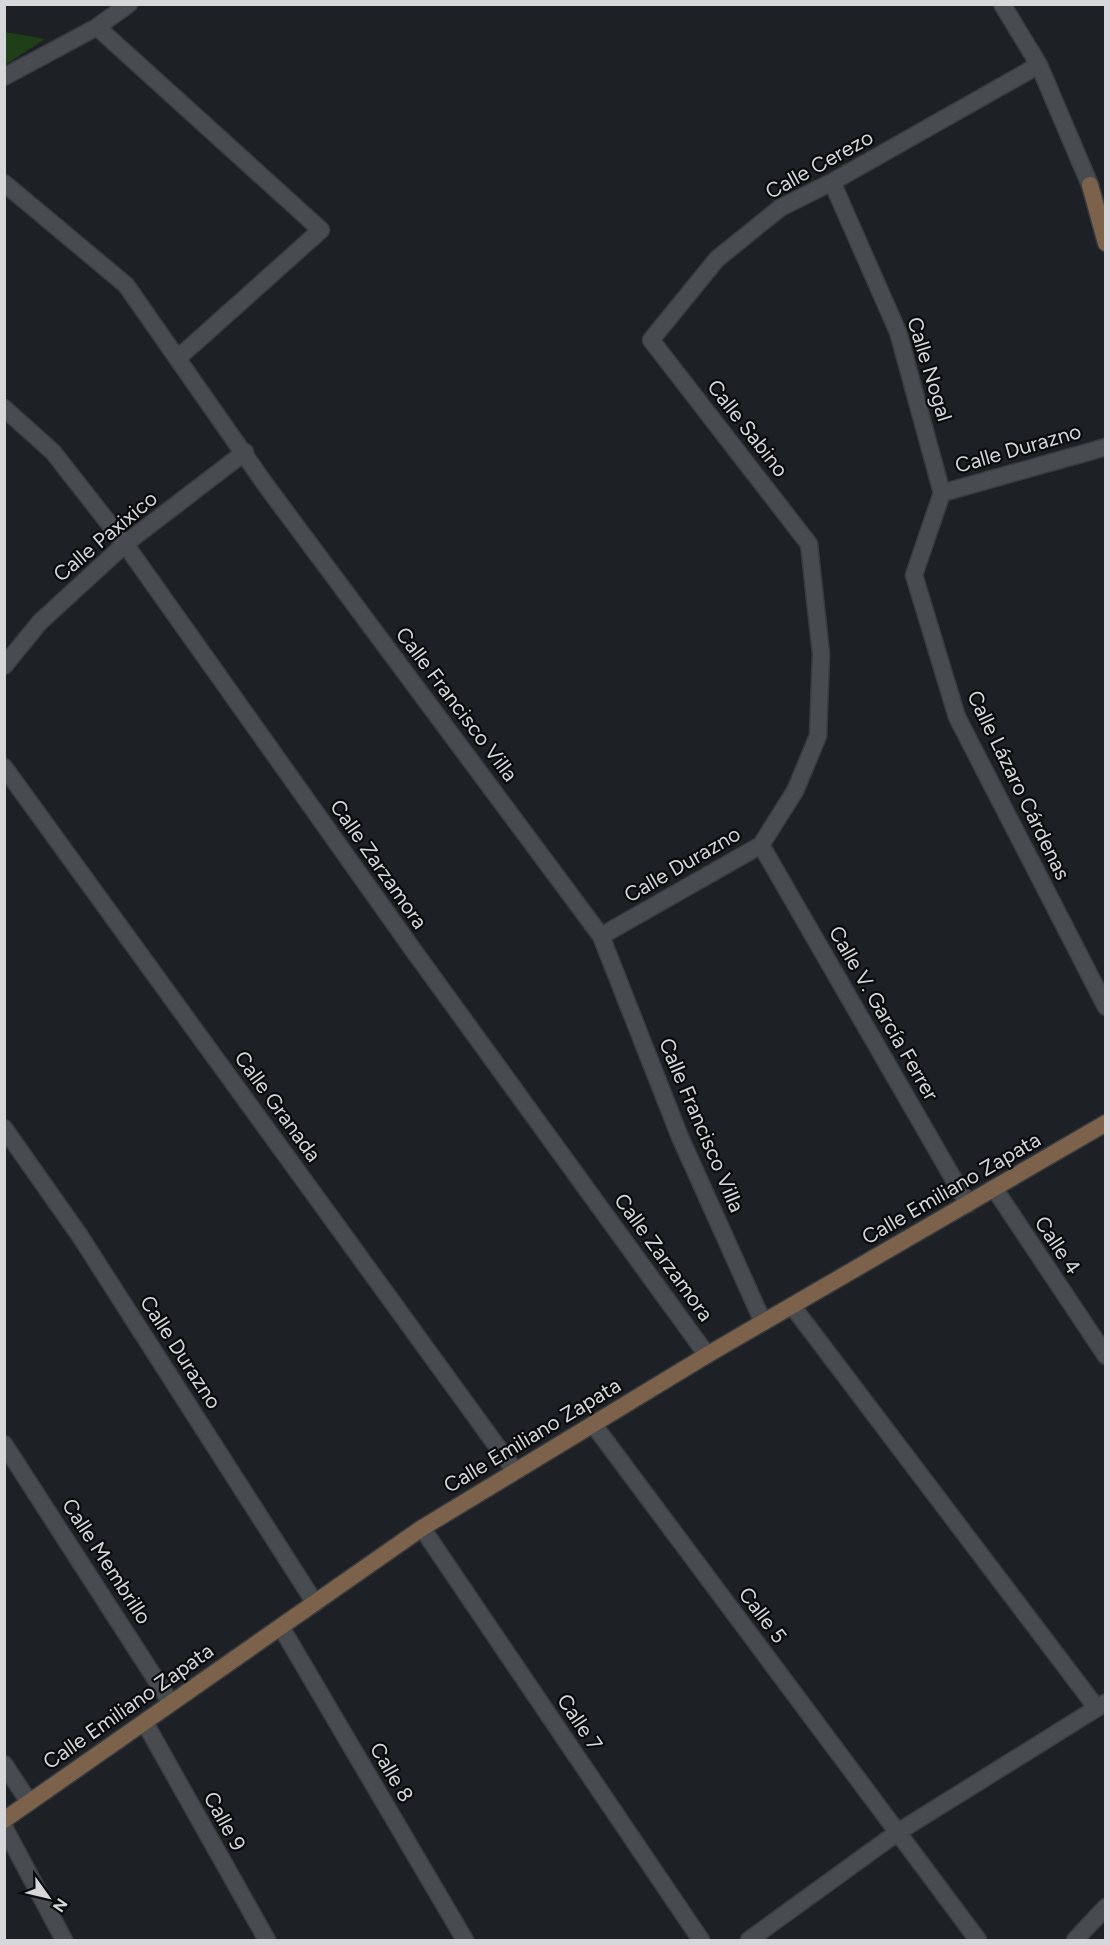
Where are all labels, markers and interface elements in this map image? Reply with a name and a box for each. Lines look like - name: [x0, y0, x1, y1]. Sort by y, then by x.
- street label: Calle Cerezo: [761, 124, 877, 204]
- street label: Calle Nogal: [902, 314, 958, 424]
- street label: Calle Sabino: [702, 374, 794, 482]
- street label: Calle Durazno: [952, 418, 1084, 478]
- street label: Calle Paxixico: [48, 485, 162, 587]
- street label: Calle Francisco Villa: [391, 622, 523, 786]
- street label: Calle Lázaro Cárdenas: [962, 686, 1076, 884]
- street label: Calle Zarzamora: [325, 795, 433, 933]
- street label: Calle Durazno: [619, 821, 745, 907]
- street label: Calle V. García Ferrer: [824, 921, 944, 1105]
- street label: Calle Francisco Villa: [654, 1034, 750, 1216]
- street label: Calle Granada: [229, 1046, 327, 1166]
- street label: Calle Emiliano Zapata: [857, 1127, 1045, 1249]
- street label: Calle Zarzamora: [609, 1188, 719, 1326]
- street label: Calle 4: [1030, 1211, 1086, 1279]
- street label: Calle Durazno: [135, 1291, 227, 1413]
- street label: Calle Emiliano Zapata: [439, 1372, 625, 1498]
- street label: Calle Membrillo: [57, 1494, 157, 1628]
- street label: Calle 5: [734, 1582, 792, 1648]
- street label: Calle Emiliano Zapata: [38, 1638, 218, 1774]
- street label: Calle 7: [552, 1689, 608, 1755]
- street label: Calle 8: [365, 1738, 419, 1806]
- street label: Calle 9: [199, 1787, 251, 1855]
- north arrow: [18, 1867, 78, 1927]
- text: N: [49, 1895, 71, 1916]

